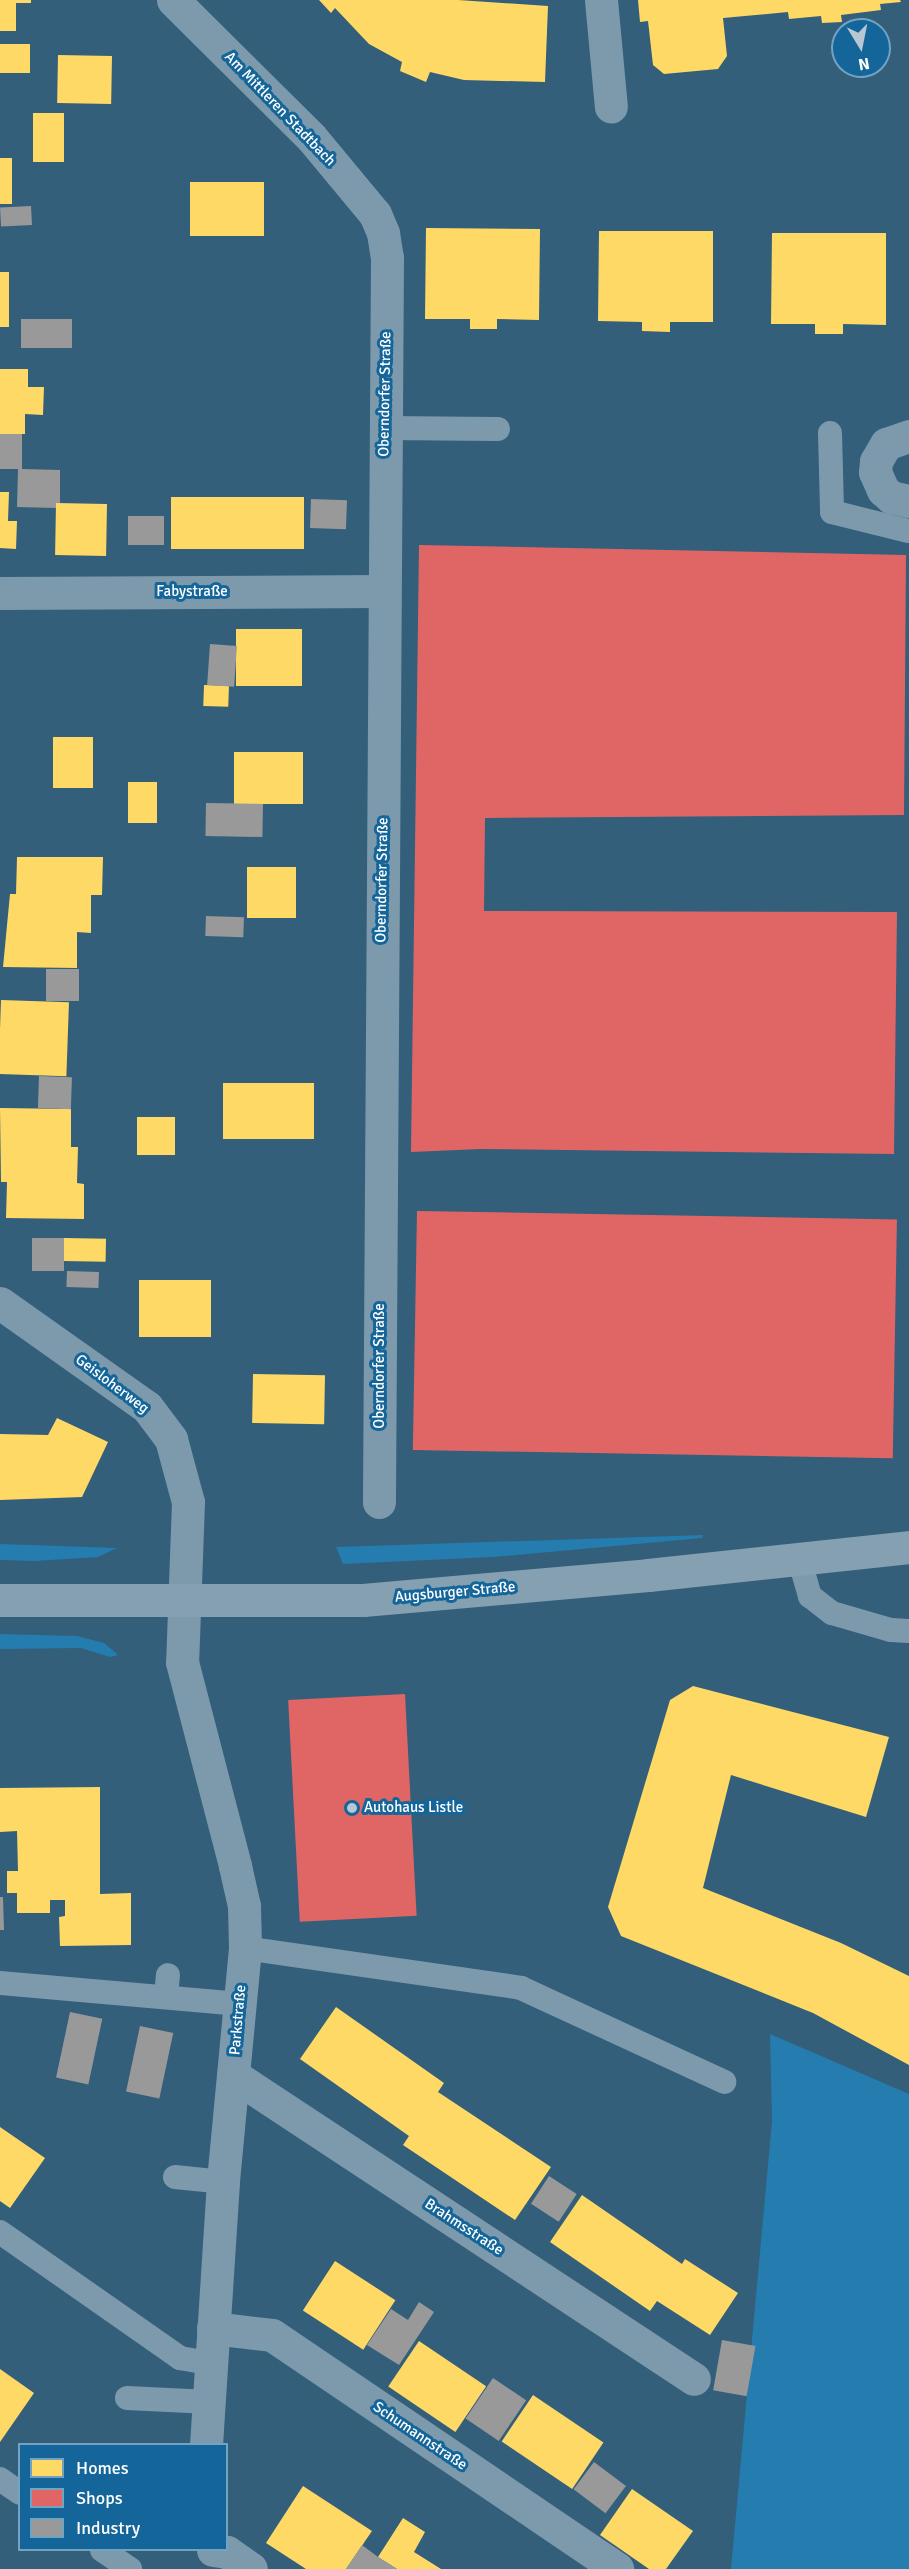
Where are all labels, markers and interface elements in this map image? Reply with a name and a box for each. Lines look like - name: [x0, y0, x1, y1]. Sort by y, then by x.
- north arrow: [831, 18, 891, 78]
- street label: Am Mittleren Stadtbach: [221, 48, 339, 170]
- text: N: [857, 53, 871, 75]
- street label: Oberndorfer Straße: [375, 331, 395, 457]
- street label: Fabystraße: [156, 583, 228, 601]
- street label: Oberndorfer Straße: [372, 817, 392, 943]
- street label: Oberndorfer Straße: [371, 1303, 389, 1429]
- street label: Geisloherweg: [72, 1351, 152, 1417]
- street label: Augsburger Straße: [394, 1578, 516, 1606]
- place label: Autohaus Listle: [364, 1799, 463, 1817]
- marker: Autohaus Listle: [345, 1801, 359, 1815]
- street label: Parkstraße: [226, 1984, 250, 2056]
- street label: Brahmsstraße: [421, 2195, 507, 2259]
- street label: Schumannstraße: [370, 2398, 470, 2474]
- legend: [18, 2443, 228, 2551]
- text: Homes: [76, 2457, 129, 2479]
- text: Shops: [76, 2487, 123, 2509]
- text: Industry: [76, 2517, 140, 2539]

